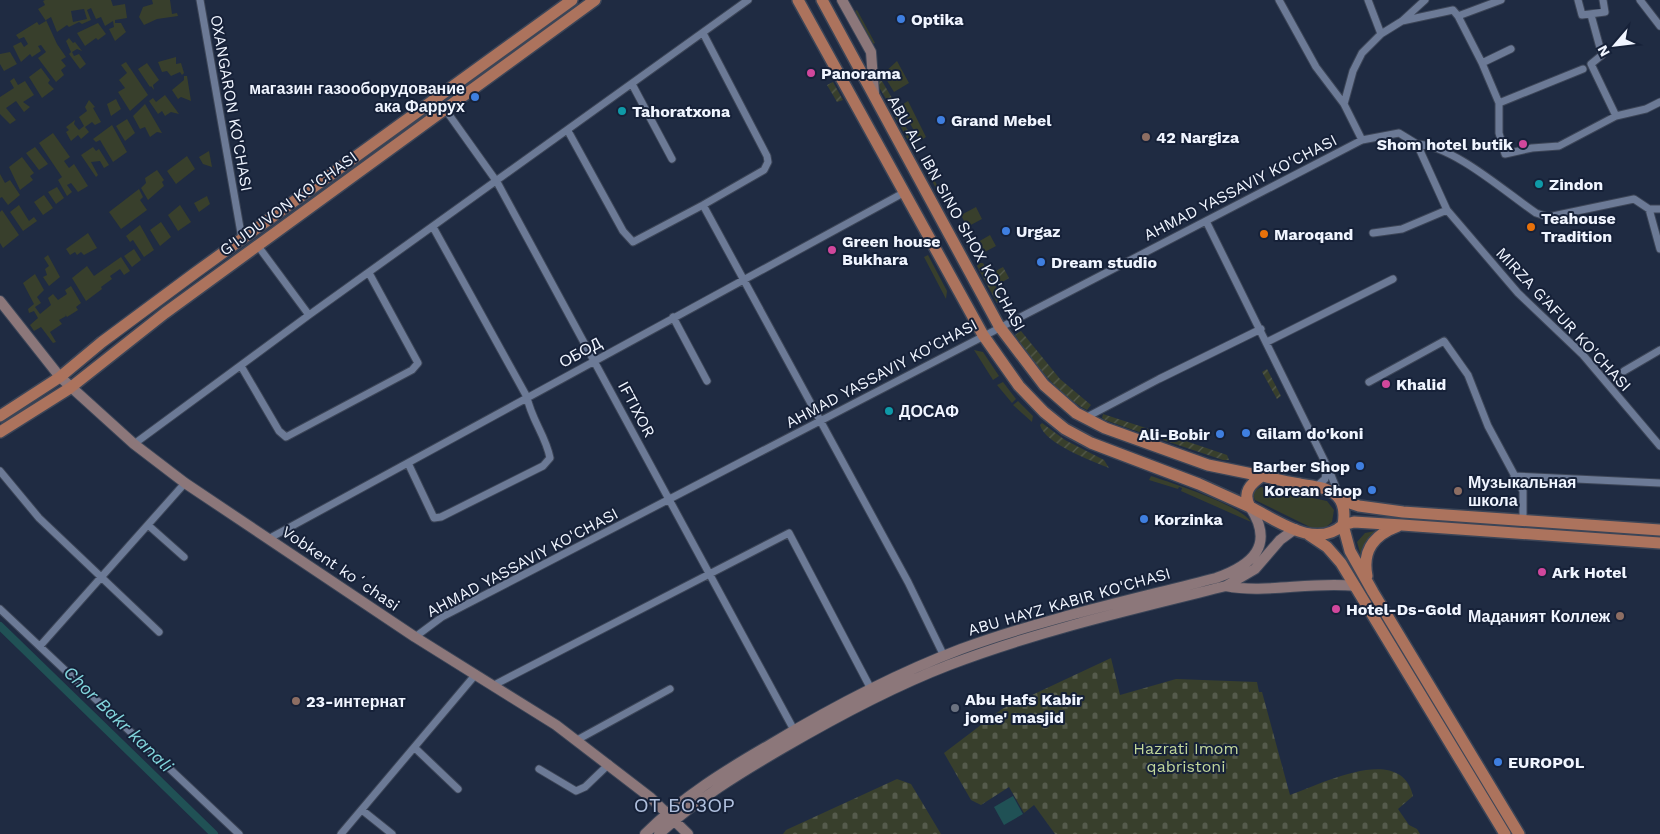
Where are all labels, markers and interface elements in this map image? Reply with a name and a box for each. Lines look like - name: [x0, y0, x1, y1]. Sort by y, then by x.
- place label: Optika: [911, 10, 964, 29]
- street label: OXANGARON KO'CHASI: [207, 13, 256, 193]
- marker: Optika: [895, 13, 907, 25]
- north arrow: [1590, 20, 1640, 70]
- text: N: [1594, 43, 1613, 59]
- place label: Panorama: [821, 64, 902, 83]
- marker: Panorama: [805, 67, 817, 79]
- place label: магазин газооборудование ака Фаррух: [249, 79, 465, 116]
- marker: магазин газооборудование ака Фаррух: [469, 91, 481, 103]
- street label: ABU ALI IBN SINO SHOX KO'CHASI: [884, 92, 1029, 334]
- place label: Tahoratxona: [632, 102, 731, 121]
- marker: Tahoratxona: [616, 105, 628, 117]
- place label: Grand Mebel: [951, 111, 1052, 130]
- marker: Grand Mebel: [935, 114, 947, 126]
- place label: 42 Nargiza: [1156, 128, 1240, 147]
- street label: AHMAD YASSAVIY KO'CHASI: [1140, 130, 1340, 245]
- marker: 42 Nargiza: [1140, 131, 1152, 143]
- place label: Shom hotel butik: [1377, 135, 1513, 154]
- marker: Shom hotel butik: [1517, 138, 1529, 150]
- street label: G'IJDUVON KO'CHASI: [216, 147, 361, 260]
- place label: Zindon: [1549, 175, 1603, 194]
- marker: Zindon: [1533, 178, 1545, 190]
- place label: Teahouse Tradition: [1541, 209, 1616, 246]
- marker: Teahouse Tradition: [1525, 221, 1537, 233]
- place label: Urgaz: [1016, 222, 1061, 241]
- marker: Urgaz: [1000, 225, 1012, 237]
- place label: Maroqand: [1274, 225, 1353, 244]
- marker: Maroqand: [1258, 228, 1270, 240]
- place label: Green house Bukhara: [842, 232, 941, 269]
- street label: MIRZA G'AFUR KO'CHASI: [1492, 243, 1635, 395]
- marker: Green house Bukhara: [826, 244, 838, 256]
- place label: Dream studio: [1051, 253, 1158, 272]
- marker: Dream studio: [1035, 256, 1047, 268]
- street label: AHMAD YASSAVIY KO'CHASI: [782, 315, 980, 432]
- street label: ОБОД: [556, 333, 605, 372]
- place label: Khalid: [1396, 375, 1446, 394]
- street label: IFTIXOR: [614, 378, 659, 441]
- marker: Khalid: [1380, 378, 1392, 390]
- place label: ДОСАФ: [899, 402, 959, 421]
- marker: ДОСАФ: [883, 405, 895, 417]
- place label: Gilam do'koni: [1256, 424, 1363, 443]
- place label: Ali-Bobir: [1139, 425, 1210, 444]
- marker: Gilam do'koni: [1240, 427, 1252, 439]
- marker: Ali-Bobir: [1214, 428, 1226, 440]
- place label: Barber Shop: [1253, 457, 1350, 476]
- marker: Barber Shop: [1354, 460, 1366, 472]
- place label: Музыкальная школа: [1468, 473, 1576, 510]
- place label: Korean shop: [1264, 481, 1362, 500]
- marker: Korean shop: [1366, 484, 1378, 496]
- marker: Музыкальная школа: [1452, 485, 1464, 497]
- street label: AHMAD YASSAVIY KO'CHASI: [423, 504, 621, 621]
- place label: Korzinka: [1154, 510, 1224, 529]
- marker: Korzinka: [1138, 513, 1150, 525]
- street label: Vobkent koʻchasi: [278, 522, 403, 615]
- street label: ABU HAYZ KABIR KO'CHASI: [966, 563, 1173, 640]
- place label: Ark Hotel: [1552, 563, 1628, 582]
- marker: Ark Hotel: [1536, 566, 1548, 578]
- place label: Hotel-Ds-Gold: [1346, 600, 1462, 619]
- marker: Hotel-Ds-Gold: [1330, 603, 1342, 615]
- place label: Маданият Коллеж: [1468, 607, 1611, 626]
- marker: Маданият Коллеж: [1614, 610, 1626, 622]
- water label: Chor Bakr kanali: [59, 661, 178, 777]
- place label: Abu Hafs Kabir jome' masjid: [963, 690, 1083, 727]
- place label: 23-интернат: [306, 692, 406, 711]
- marker: 23-интернат: [290, 695, 302, 707]
- marker: Abu Hafs Kabir jome' masjid: [949, 702, 961, 714]
- park label: Hazrati Imom qabristoni: [1133, 739, 1239, 776]
- place label: EUROPOL: [1508, 753, 1585, 772]
- marker: EUROPOL: [1492, 756, 1504, 768]
- district label: ОТ БОЗОР: [634, 795, 736, 816]

